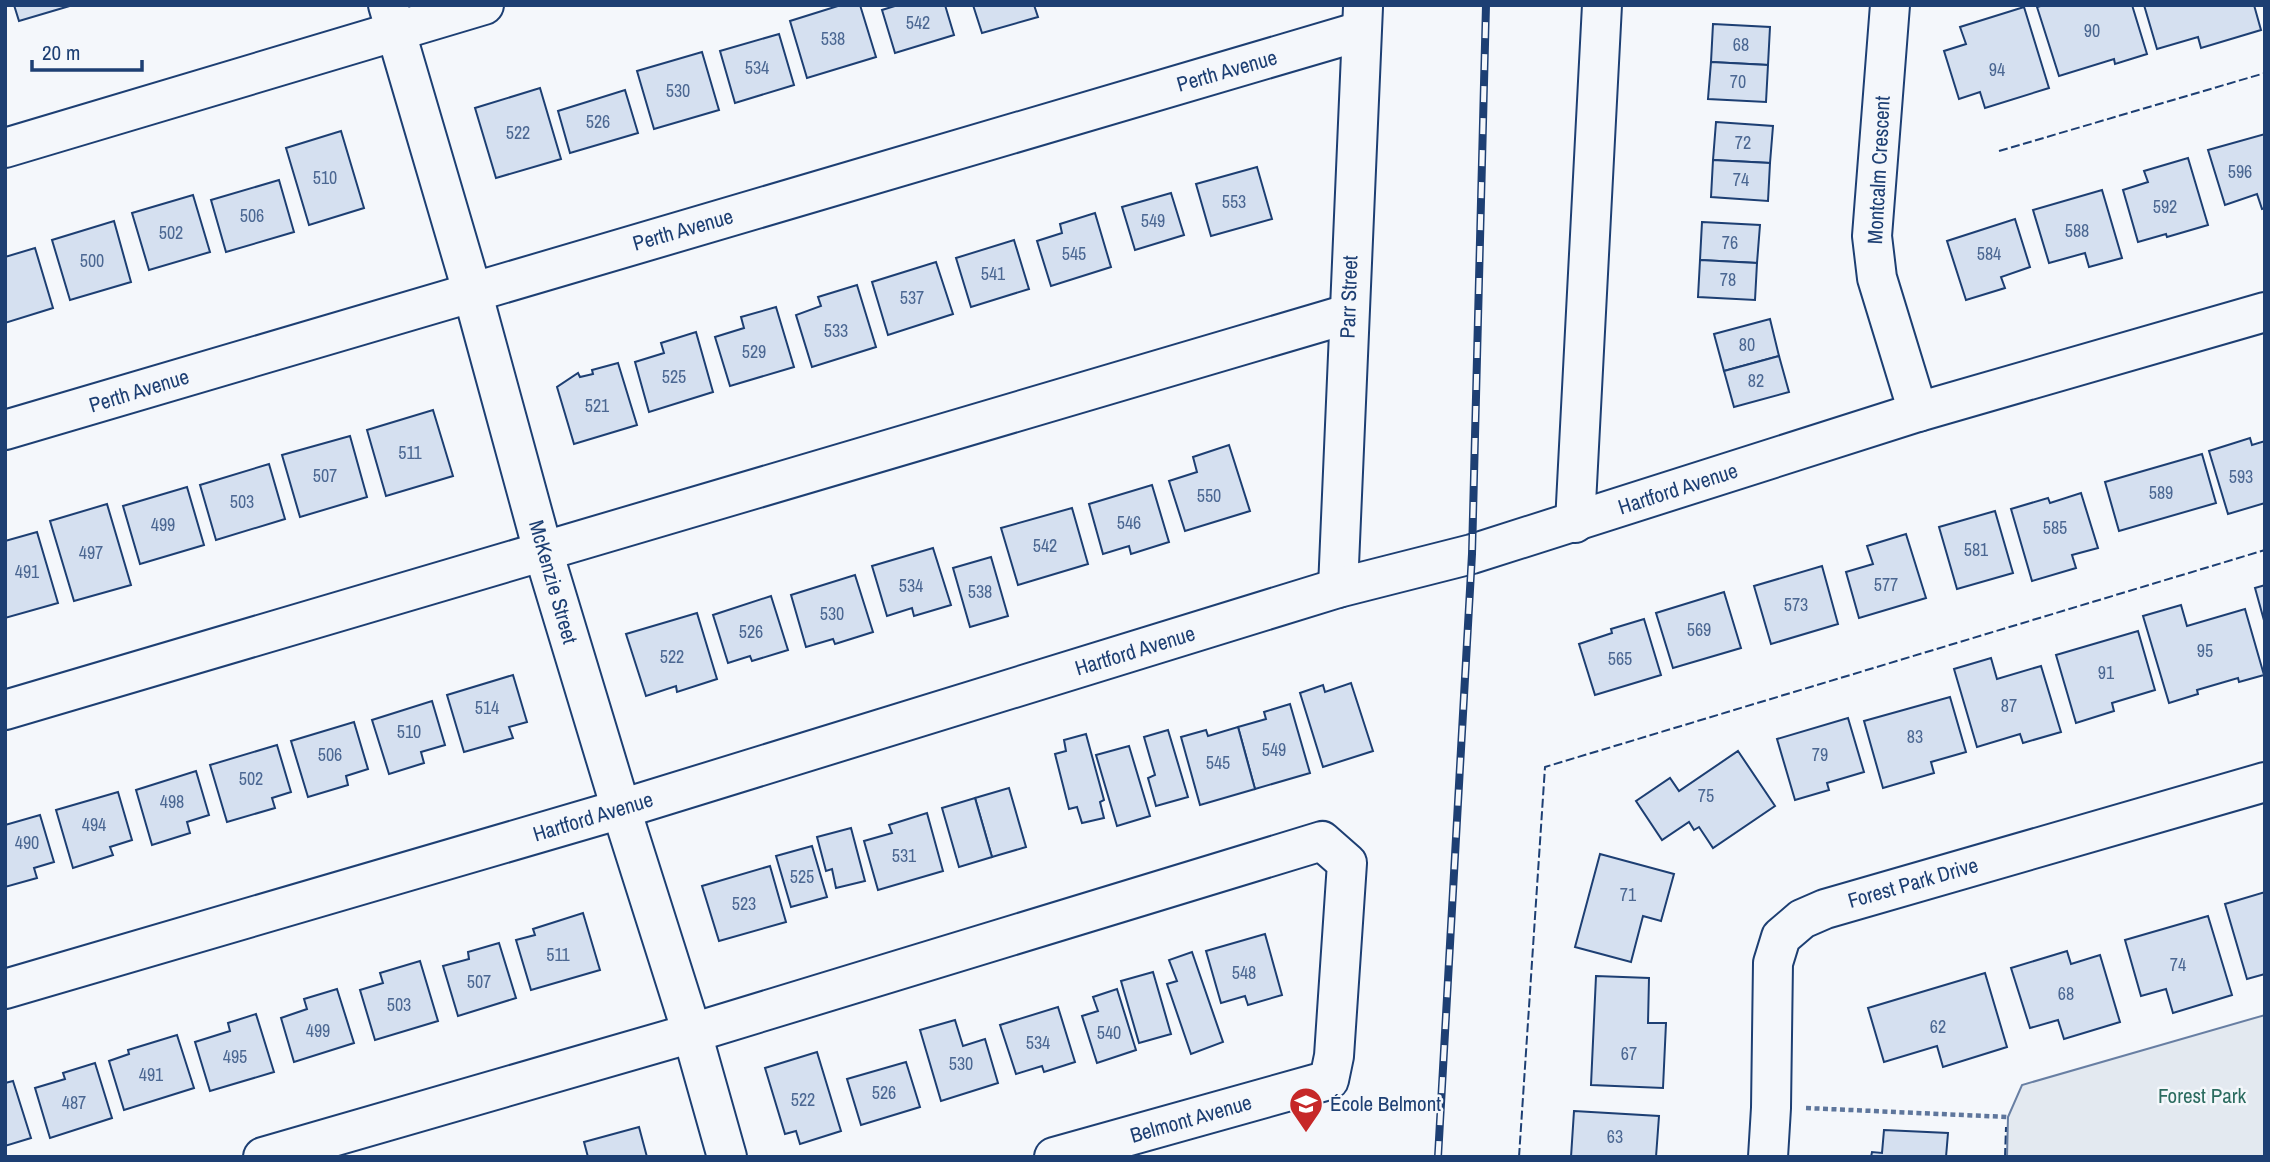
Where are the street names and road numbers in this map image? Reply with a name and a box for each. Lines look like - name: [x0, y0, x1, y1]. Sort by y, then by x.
- street label: Perth Avenue: [1173, 42, 1280, 99]
- street label: Montcalm Crescent: [1860, 95, 1897, 245]
- street label: Perth Avenue: [629, 201, 736, 258]
- street label: Parr Street: [1333, 255, 1364, 339]
- street label: Perth Avenue: [85, 362, 192, 419]
- street label: Hartford Avenue: [1614, 456, 1741, 521]
- street label: McKenzie Street: [522, 517, 585, 647]
- street label: Hartford Avenue: [1071, 619, 1198, 683]
- street label: Hartford Avenue: [529, 785, 656, 849]
- street label: Forest Park Drive: [1844, 850, 1981, 915]
- street label: Belmont Avenue: [1127, 1087, 1255, 1150]

